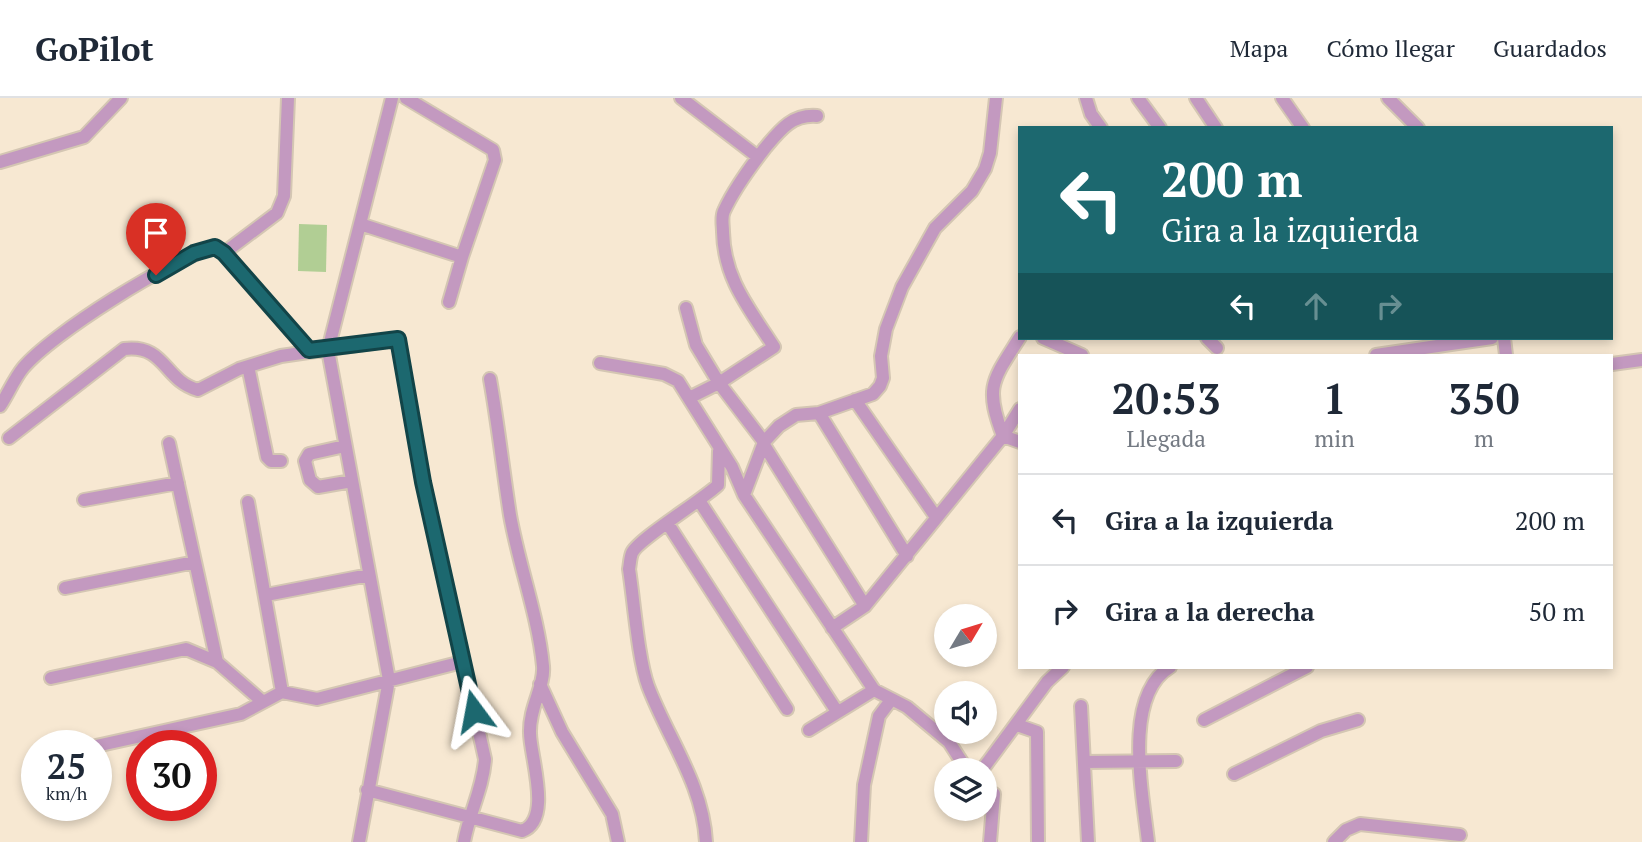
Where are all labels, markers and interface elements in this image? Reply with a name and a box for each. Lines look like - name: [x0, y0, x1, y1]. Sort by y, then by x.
- text: GoPilot: [35, 27, 154, 70]
- text: Mapa: [1230, 32, 1288, 64]
- text: Cómo llegar: [1326, 32, 1455, 64]
- text: Guardados: [1493, 32, 1607, 64]
- text: 200 m: [1161, 146, 1303, 211]
- icon: left: [1046, 154, 1137, 245]
- pin: [126, 203, 186, 275]
- text: Gira a la izquierda: [1161, 209, 1419, 251]
- icon: arrive: [137, 214, 175, 252]
- icon: left: [1224, 287, 1262, 325]
- icon: ahead: [1297, 287, 1335, 325]
- icon: right: [1370, 287, 1408, 325]
- text: 20:53: [1112, 370, 1221, 426]
- text: 1: [1323, 370, 1346, 426]
- text: 350: [1448, 370, 1519, 426]
- text: Llegada: [1127, 423, 1206, 454]
- text: min: [1314, 423, 1355, 454]
- text: m: [1474, 423, 1494, 454]
- icon: left: [1046, 501, 1084, 539]
- text: Gira a la izquierda: [1105, 503, 1333, 537]
- text: 200 m: [1515, 503, 1585, 537]
- icon: right: [1046, 592, 1084, 630]
- text: Gira a la derecha: [1105, 594, 1315, 628]
- text: 50 m: [1529, 594, 1585, 628]
- north arrow: [934, 604, 998, 667]
- map controls: [934, 604, 997, 821]
- position arrow: [437, 674, 511, 748]
- button: sound: [934, 681, 997, 744]
- speed limit sign: 30: [126, 730, 217, 821]
- text: 25: [47, 743, 86, 789]
- button: layers: [934, 758, 997, 821]
- text: km/h: [46, 781, 87, 805]

